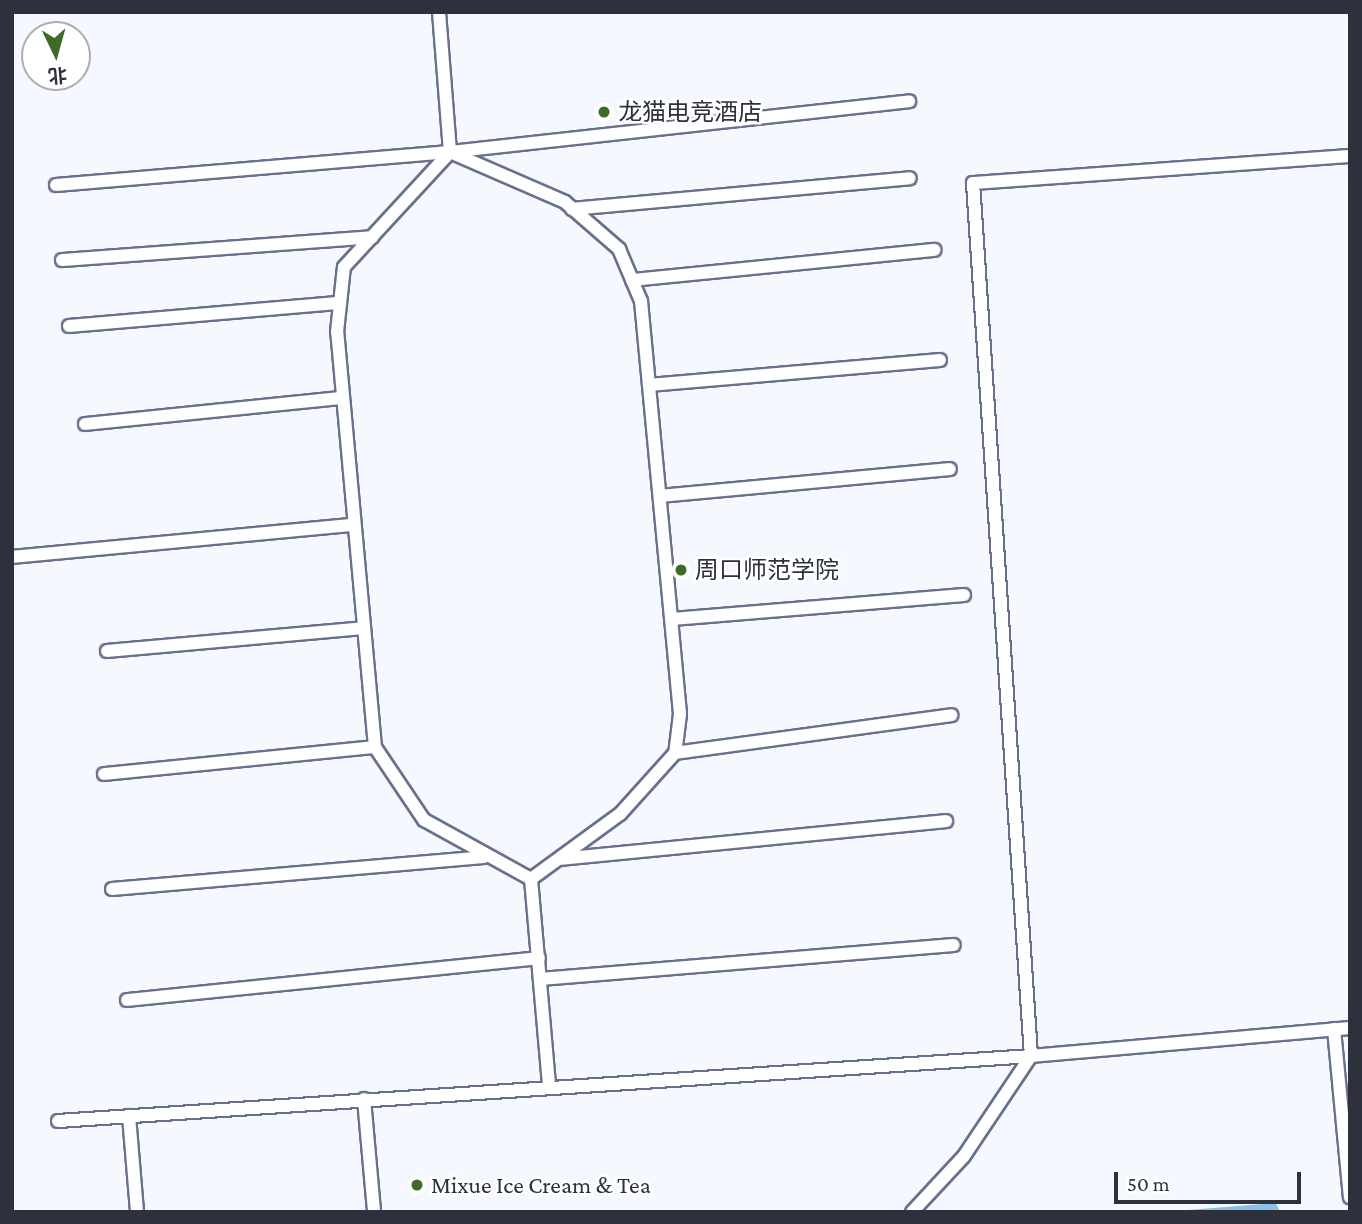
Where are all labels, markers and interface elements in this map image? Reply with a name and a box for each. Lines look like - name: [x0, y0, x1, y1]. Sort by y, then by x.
- north arrow: [21, 21, 91, 91]
- text: 北: [47, 64, 68, 87]
- place label: 龙猫电竞酒店: [618, 98, 762, 126]
- marker: 龙猫电竞酒店: [596, 104, 612, 120]
- place label: 周口师范学院: [695, 556, 839, 584]
- marker: 周口师范学院: [673, 562, 689, 578]
- scale bar: [1117, 1158, 1304, 1202]
- place label: Mixue Ice Cream & Tea: [431, 1171, 651, 1199]
- text: 50 m: [1127, 1172, 1170, 1196]
- marker: Mixue Ice Cream & Tea: [409, 1177, 425, 1193]

